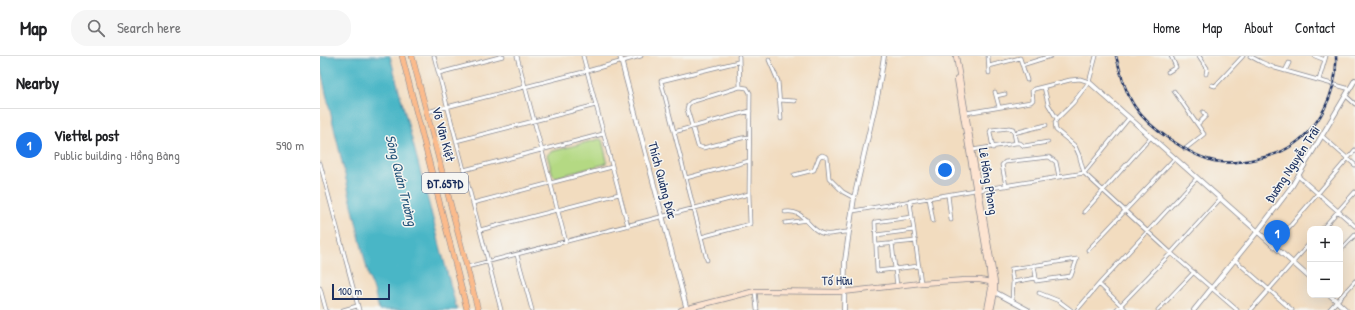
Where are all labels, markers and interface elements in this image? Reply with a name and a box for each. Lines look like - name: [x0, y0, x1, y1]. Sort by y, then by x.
- search box: [71, 10, 351, 46]
- text: Map: [20, 15, 47, 41]
- icon: search: [85, 17, 107, 39]
- text: Search here: [117, 17, 181, 38]
- text: Home: [1153, 18, 1180, 37]
- text: Map: [1202, 18, 1222, 37]
- text: About: [1244, 18, 1273, 37]
- text: Contact: [1295, 18, 1335, 37]
- text: Nearby: [16, 71, 59, 94]
- street label: Võ Văn Kiệt: [428, 105, 460, 164]
- street label: Đường Nguyễn Trãi: [1260, 122, 1324, 206]
- text: Viettel post: [54, 125, 119, 146]
- water label: Sông Quán Trường: [381, 132, 423, 229]
- text: 1: [27, 136, 31, 154]
- text: 590 m: [276, 136, 304, 154]
- street label: Thích Quảng Đức: [644, 140, 682, 220]
- text: Public building · Hồng Bàng: [54, 146, 180, 164]
- street label: Lê Hồng Phong: [975, 146, 1003, 216]
- your location: [935, 160, 955, 180]
- road number: ĐT.657D: [422, 173, 468, 193]
- pin: 1: [1264, 220, 1290, 253]
- map controls: [1307, 226, 1343, 298]
- button: +: [1307, 226, 1343, 262]
- button: −: [1307, 262, 1343, 298]
- street label: Tố Hữu: [821, 271, 853, 289]
- scale bar: [332, 282, 390, 301]
- text: 100 m: [338, 284, 362, 298]

